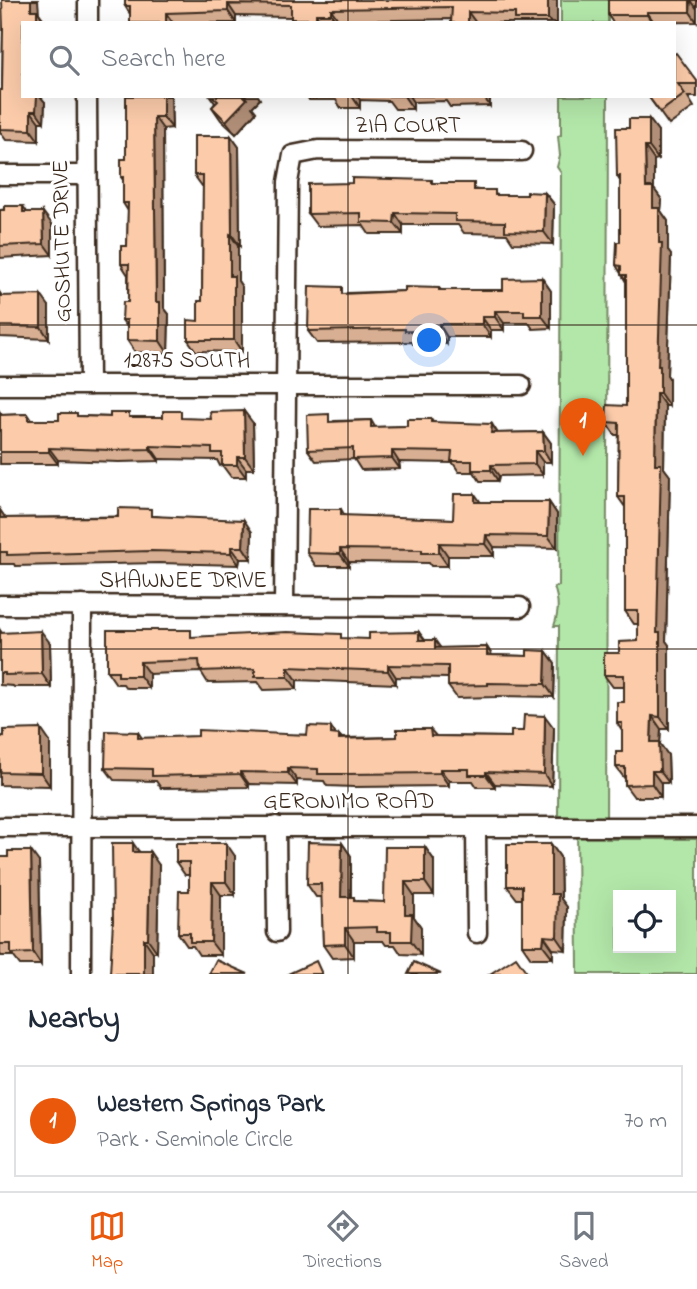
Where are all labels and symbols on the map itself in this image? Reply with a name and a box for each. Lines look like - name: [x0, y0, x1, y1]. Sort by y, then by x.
- street label: ZIA COURT: [355, 110, 461, 143]
- street label: GOSHUTE DRIVE: [45, 159, 81, 323]
- your location: [412, 323, 446, 357]
- street label: 12875 SOUTH: [124, 345, 250, 378]
- pin: 1: [560, 398, 606, 456]
- street label: SHAWNEE DRIVE: [99, 565, 267, 598]
- street label: GERONIMO ROAD: [263, 786, 435, 819]

